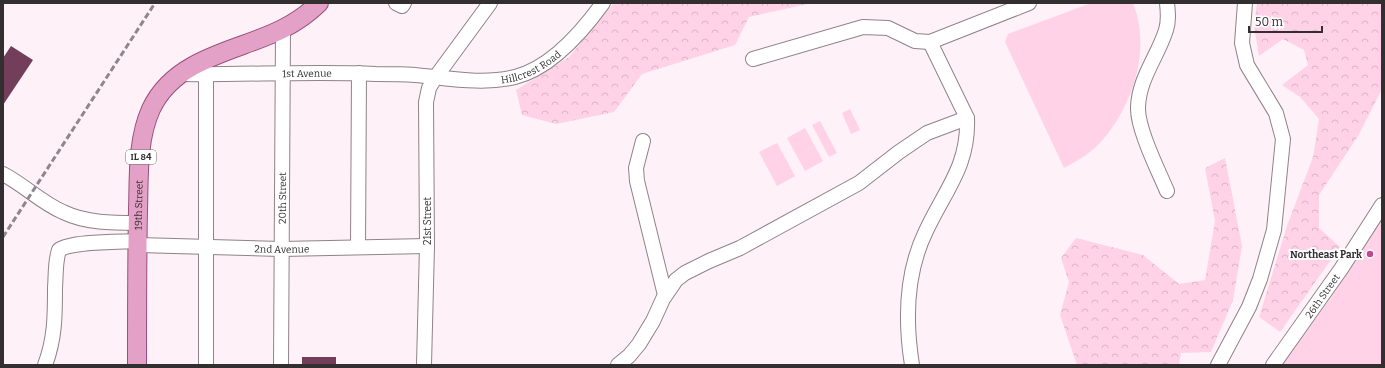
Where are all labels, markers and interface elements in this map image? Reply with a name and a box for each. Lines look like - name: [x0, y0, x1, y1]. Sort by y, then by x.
- scale bar: [1249, 8, 1322, 34]
- text: 50 m: [1255, 15, 1284, 29]
- street label: Hillcrest Road: [500, 48, 564, 87]
- street label: 1st Avenue: [282, 68, 332, 80]
- road number: IL 84: [126, 150, 156, 164]
- street label: 20th Street: [277, 172, 289, 224]
- street label: 19th Street: [133, 180, 146, 230]
- street label: 21st Street: [422, 197, 434, 245]
- street label: 2nd Avenue: [254, 243, 310, 256]
- place label: Northeast Park: [1290, 249, 1362, 261]
- marker: Northeast Park: [1365, 249, 1375, 259]
- street label: 26th Street: [1303, 271, 1343, 321]

